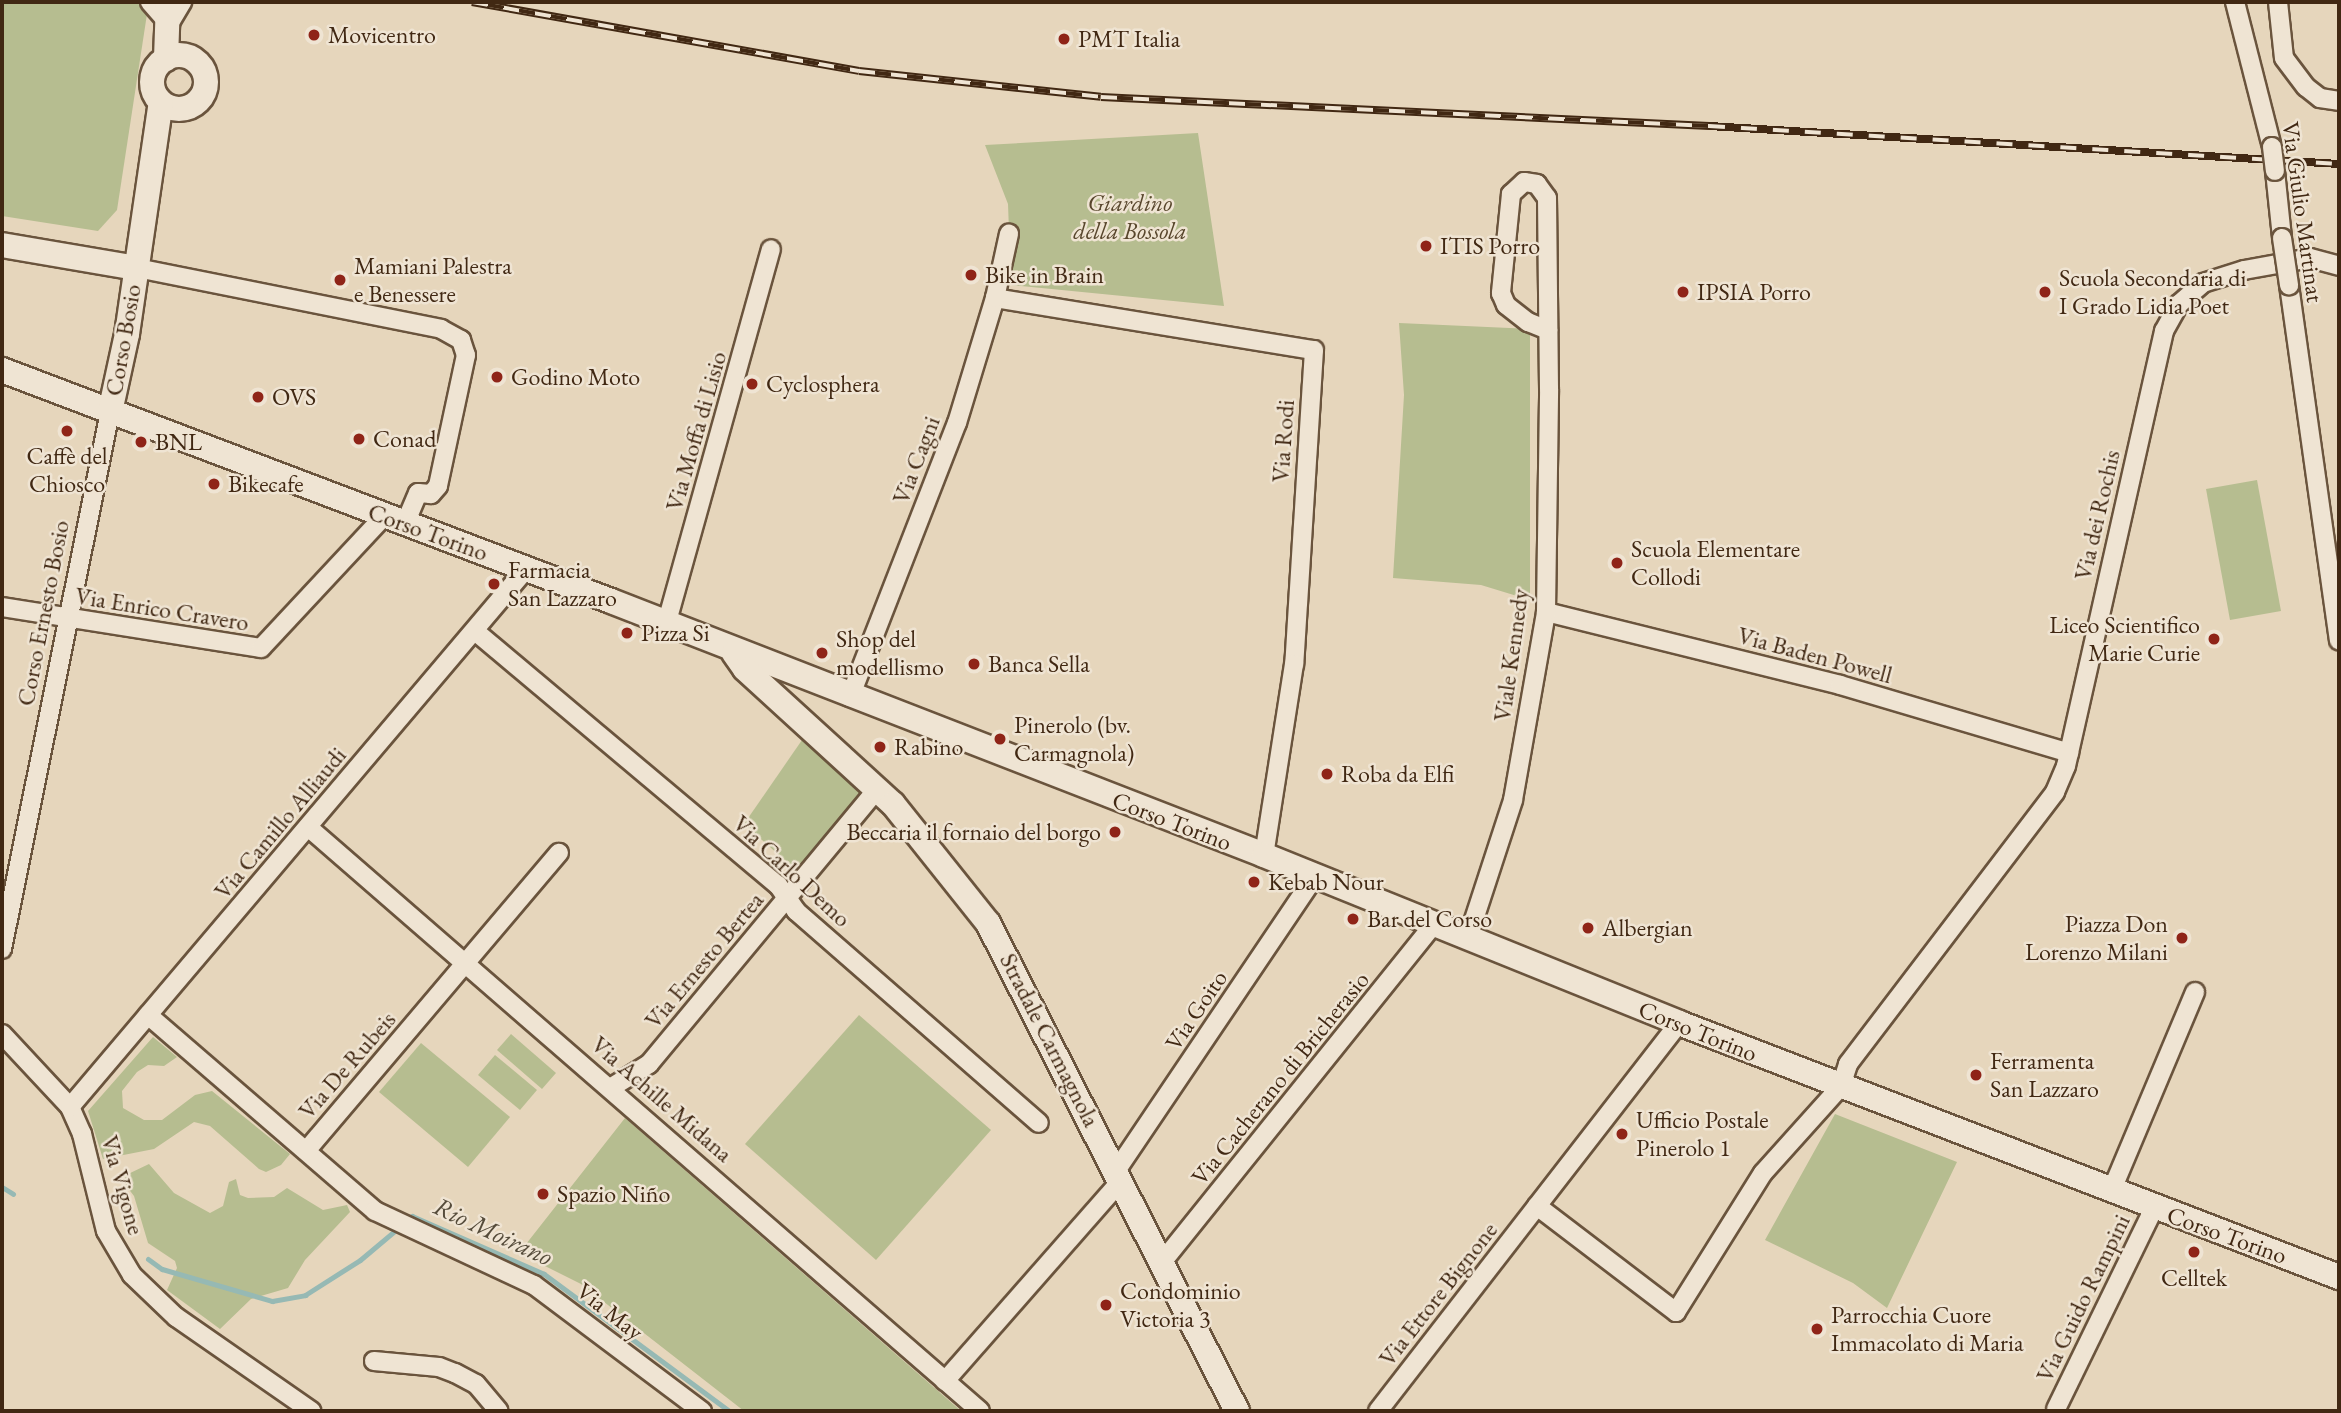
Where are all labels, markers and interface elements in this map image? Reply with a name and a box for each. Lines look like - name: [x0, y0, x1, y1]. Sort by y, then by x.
- place label: Movicentro: [328, 21, 436, 49]
- place label: PMT Italia: [1078, 25, 1180, 53]
- marker: Movicentro: [306, 27, 322, 43]
- marker: PMT Italia: [1056, 31, 1072, 47]
- street label: Via Giulio Martinat: [2276, 120, 2330, 304]
- park label: Giardino della Bossola: [1073, 189, 1187, 245]
- place label: ITIS Porro: [1440, 232, 1540, 260]
- marker: ITIS Porro: [1418, 238, 1434, 254]
- place label: Mamiani Palestra e Benessere: [354, 252, 512, 308]
- place label: Bike in Brain: [985, 261, 1104, 289]
- place label: Scuola Secondaria di I Grado Lidia Poet: [2059, 264, 2246, 320]
- marker: Bike in Brain: [963, 267, 979, 283]
- marker: Mamiani Palestra e Benessere: [332, 272, 348, 288]
- place label: IPSIA Porro: [1697, 278, 1811, 306]
- street label: Corso Bosio: [99, 282, 147, 398]
- marker: IPSIA Porro: [1675, 284, 1691, 300]
- marker: Scuola Secondaria di I Grado Lidia Poet: [2037, 284, 2053, 300]
- street label: Via Moffa di Lisio: [659, 348, 733, 514]
- place label: Godino Moto: [511, 363, 640, 391]
- marker: Godino Moto: [489, 369, 505, 385]
- place label: Cyclosphera: [766, 370, 880, 398]
- marker: Cyclosphera: [744, 376, 760, 392]
- place label: OVS: [272, 383, 316, 411]
- marker: OVS: [250, 389, 266, 405]
- street label: Via Rodi: [1266, 399, 1300, 483]
- street label: Via Cagni: [886, 412, 946, 508]
- marker: Caffè del Chiosco: [59, 423, 75, 439]
- place label: Conad: [373, 425, 436, 453]
- place label: BNL: [155, 428, 202, 456]
- marker: Conad: [351, 431, 367, 447]
- marker: BNL: [133, 434, 149, 450]
- place label: Caffè del Chiosco: [26, 442, 108, 498]
- street label: Via dei Rochis: [2068, 447, 2126, 583]
- place label: Bikecafe: [228, 470, 304, 498]
- marker: Bikecafe: [206, 476, 222, 492]
- street label: Corso Torino: [364, 497, 492, 567]
- street label: Corso Ernesto Bosio: [11, 518, 75, 708]
- place label: Scuola Elementare Collodi: [1631, 535, 1800, 591]
- marker: Scuola Elementare Collodi: [1609, 555, 1625, 571]
- place label: Farmacia San Lazzaro: [508, 556, 617, 612]
- marker: Farmacia San Lazzaro: [486, 576, 502, 592]
- street label: Via Enrico Cravero: [73, 581, 251, 637]
- street label: Viale Kennedy: [1487, 587, 1535, 723]
- place label: Liceo Scientifico Marie Curie: [2049, 611, 2200, 667]
- place label: Pizza Si: [641, 619, 710, 647]
- street label: Via Baden Powell: [1735, 621, 1895, 689]
- marker: Pizza Si: [619, 625, 635, 641]
- place label: Shop del modellismo: [836, 625, 944, 681]
- marker: Liceo Scientifico Marie Curie: [2206, 631, 2222, 647]
- marker: Shop del modellismo: [814, 645, 830, 661]
- place label: Banca Sella: [988, 650, 1090, 678]
- marker: Banca Sella: [966, 656, 982, 672]
- place label: Pinerolo (bv. Carmagnola): [1014, 711, 1134, 767]
- marker: Pinerolo (bv. Carmagnola): [992, 731, 1008, 747]
- place label: Rabino: [894, 733, 963, 761]
- marker: Rabino: [872, 739, 888, 755]
- street label: Via Camillo Alliaudi: [208, 741, 352, 905]
- place label: Roba da Elfi: [1341, 760, 1454, 788]
- marker: Roba da Elfi: [1319, 766, 1335, 782]
- street label: Corso Torino: [1108, 785, 1236, 857]
- street label: Via Carlo Demo: [727, 809, 857, 933]
- place label: Beccaria il fornaio del borgo: [846, 818, 1101, 846]
- marker: Beccaria il fornaio del borgo: [1107, 824, 1123, 840]
- place label: Kebab Nour: [1268, 868, 1384, 896]
- marker: Kebab Nour: [1246, 874, 1262, 890]
- street label: Via Ernesto Bertea: [639, 886, 769, 1034]
- place label: Bar del Corso: [1367, 905, 1492, 933]
- place label: Piazza Don Lorenzo Milani: [2025, 910, 2168, 966]
- marker: Bar del Corso: [1345, 911, 1361, 927]
- place label: Albergian: [1602, 914, 1693, 942]
- marker: Albergian: [1580, 920, 1596, 936]
- marker: Piazza Don Lorenzo Milani: [2174, 930, 2190, 946]
- street label: Stradale Carmagnola: [994, 948, 1106, 1132]
- street label: Via Goito: [1159, 964, 1233, 1056]
- street label: Via Cacherano di Bricherasio: [1185, 965, 1375, 1191]
- street label: Corso Torino: [1635, 994, 1761, 1068]
- street label: Via De Rubeis: [292, 1005, 402, 1125]
- street label: Via Achille Midana: [586, 1030, 738, 1168]
- place label: Ferramenta San Lazzaro: [1990, 1047, 2099, 1103]
- marker: Ferramenta San Lazzaro: [1968, 1067, 1984, 1083]
- place label: Ufficio Postale Pinerolo 1: [1636, 1106, 1769, 1162]
- marker: Ufficio Postale Pinerolo 1: [1614, 1126, 1630, 1142]
- street label: Via Vigone: [95, 1132, 151, 1238]
- place label: Spazio Niño: [557, 1180, 670, 1208]
- marker: Spazio Niño: [535, 1186, 551, 1202]
- water label: Rio Moirano: [429, 1191, 557, 1273]
- street label: Corso Torino: [2163, 1200, 2291, 1270]
- street label: Via Guido Rampini: [2030, 1209, 2136, 1387]
- street label: Via Ettore Bignone: [1373, 1216, 1503, 1372]
- marker: Celltek: [2186, 1244, 2202, 1260]
- place label: Celltek: [2161, 1264, 2227, 1292]
- street label: Via May: [571, 1276, 649, 1346]
- place label: Condominio Victoria 3: [1120, 1277, 1241, 1333]
- marker: Condominio Victoria 3: [1098, 1297, 1114, 1313]
- place label: Parrocchia Cuore Immacolato di Maria: [1831, 1301, 2023, 1357]
- marker: Parrocchia Cuore Immacolato di Maria: [1809, 1321, 1825, 1337]

